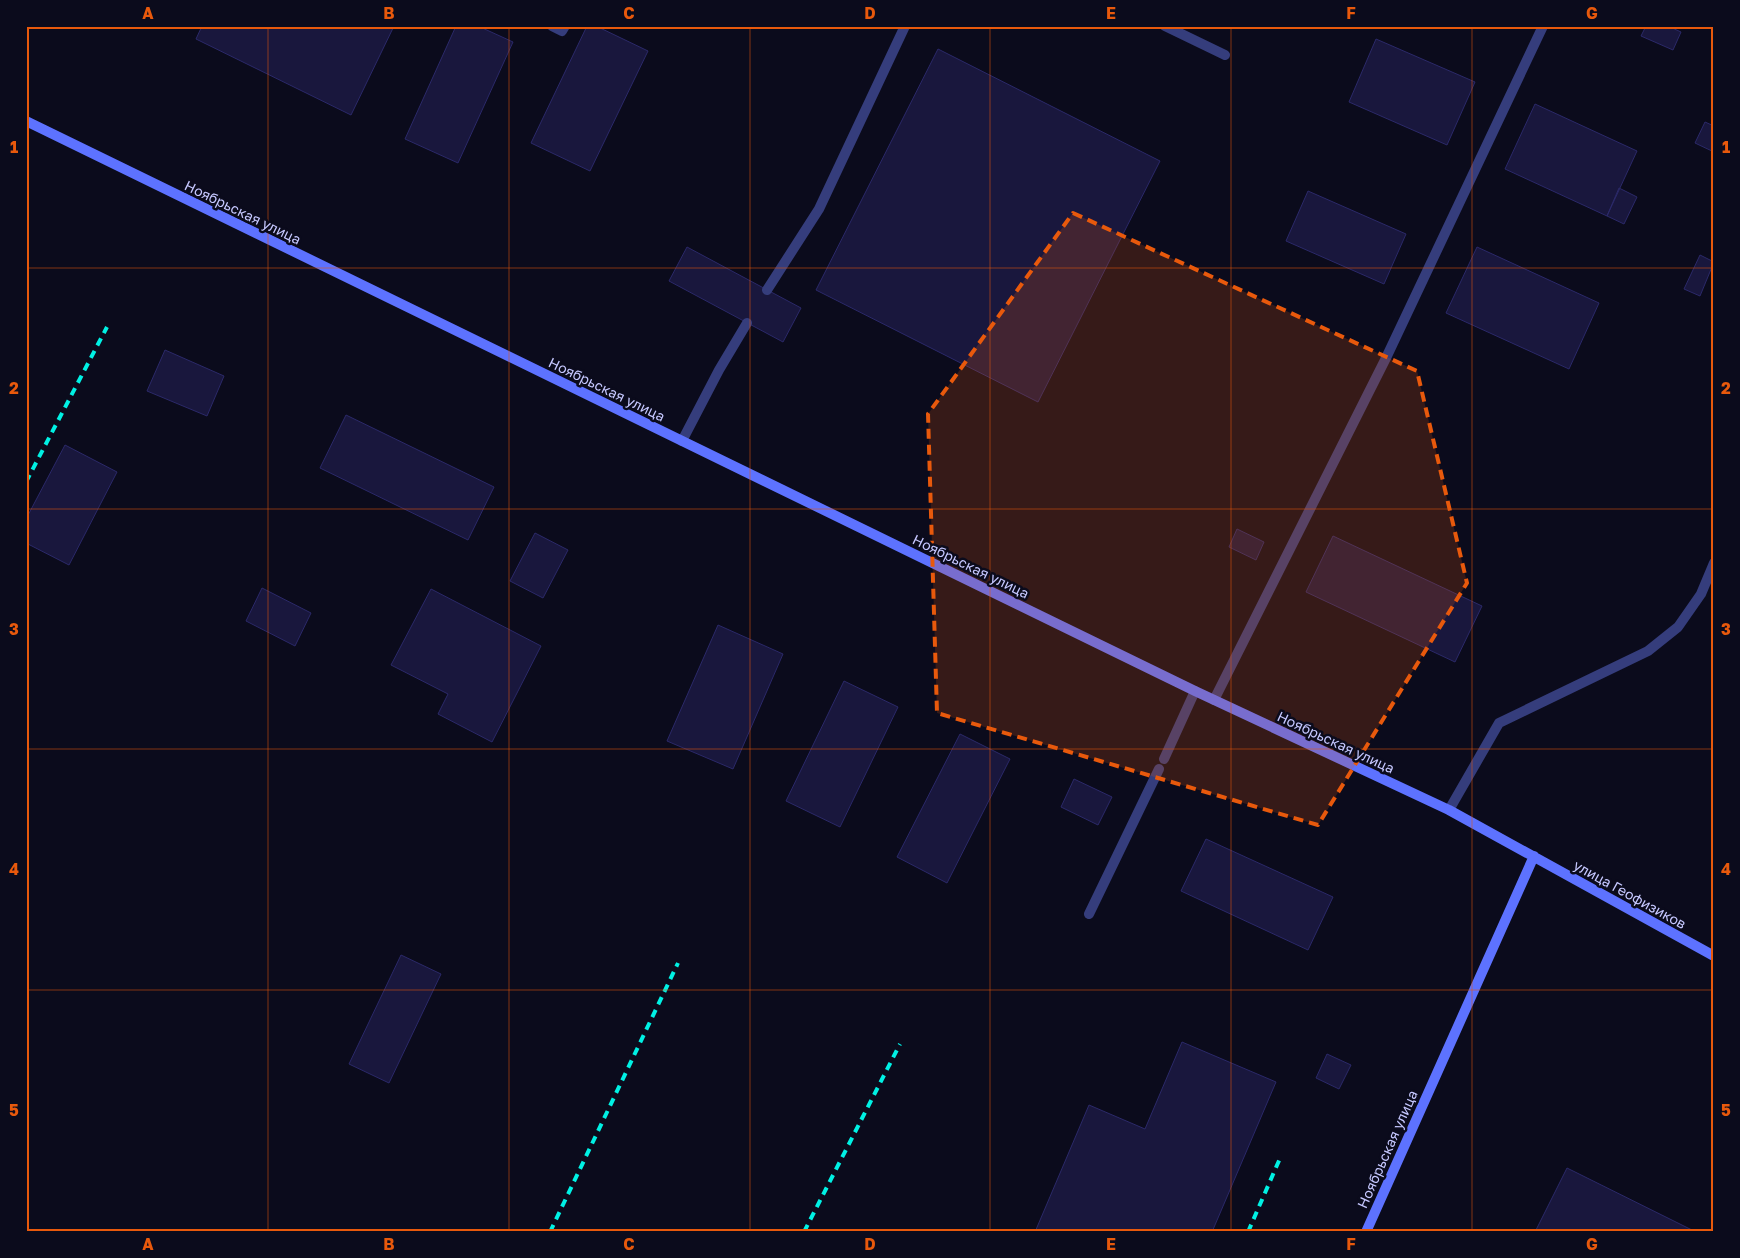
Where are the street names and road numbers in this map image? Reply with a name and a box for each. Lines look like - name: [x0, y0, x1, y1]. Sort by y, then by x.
- street label: Ноябрьская улица: [182, 176, 304, 248]
- street label: Ноябрьская улица: [546, 353, 668, 425]
- street label: Ноябрьская улица: [910, 530, 1032, 602]
- street label: Ноябрьская улица: [1275, 707, 1397, 777]
- street label: улица Геофизиков: [1571, 856, 1689, 932]
- street label: Ноябрьская улица: [1353, 1087, 1421, 1211]

